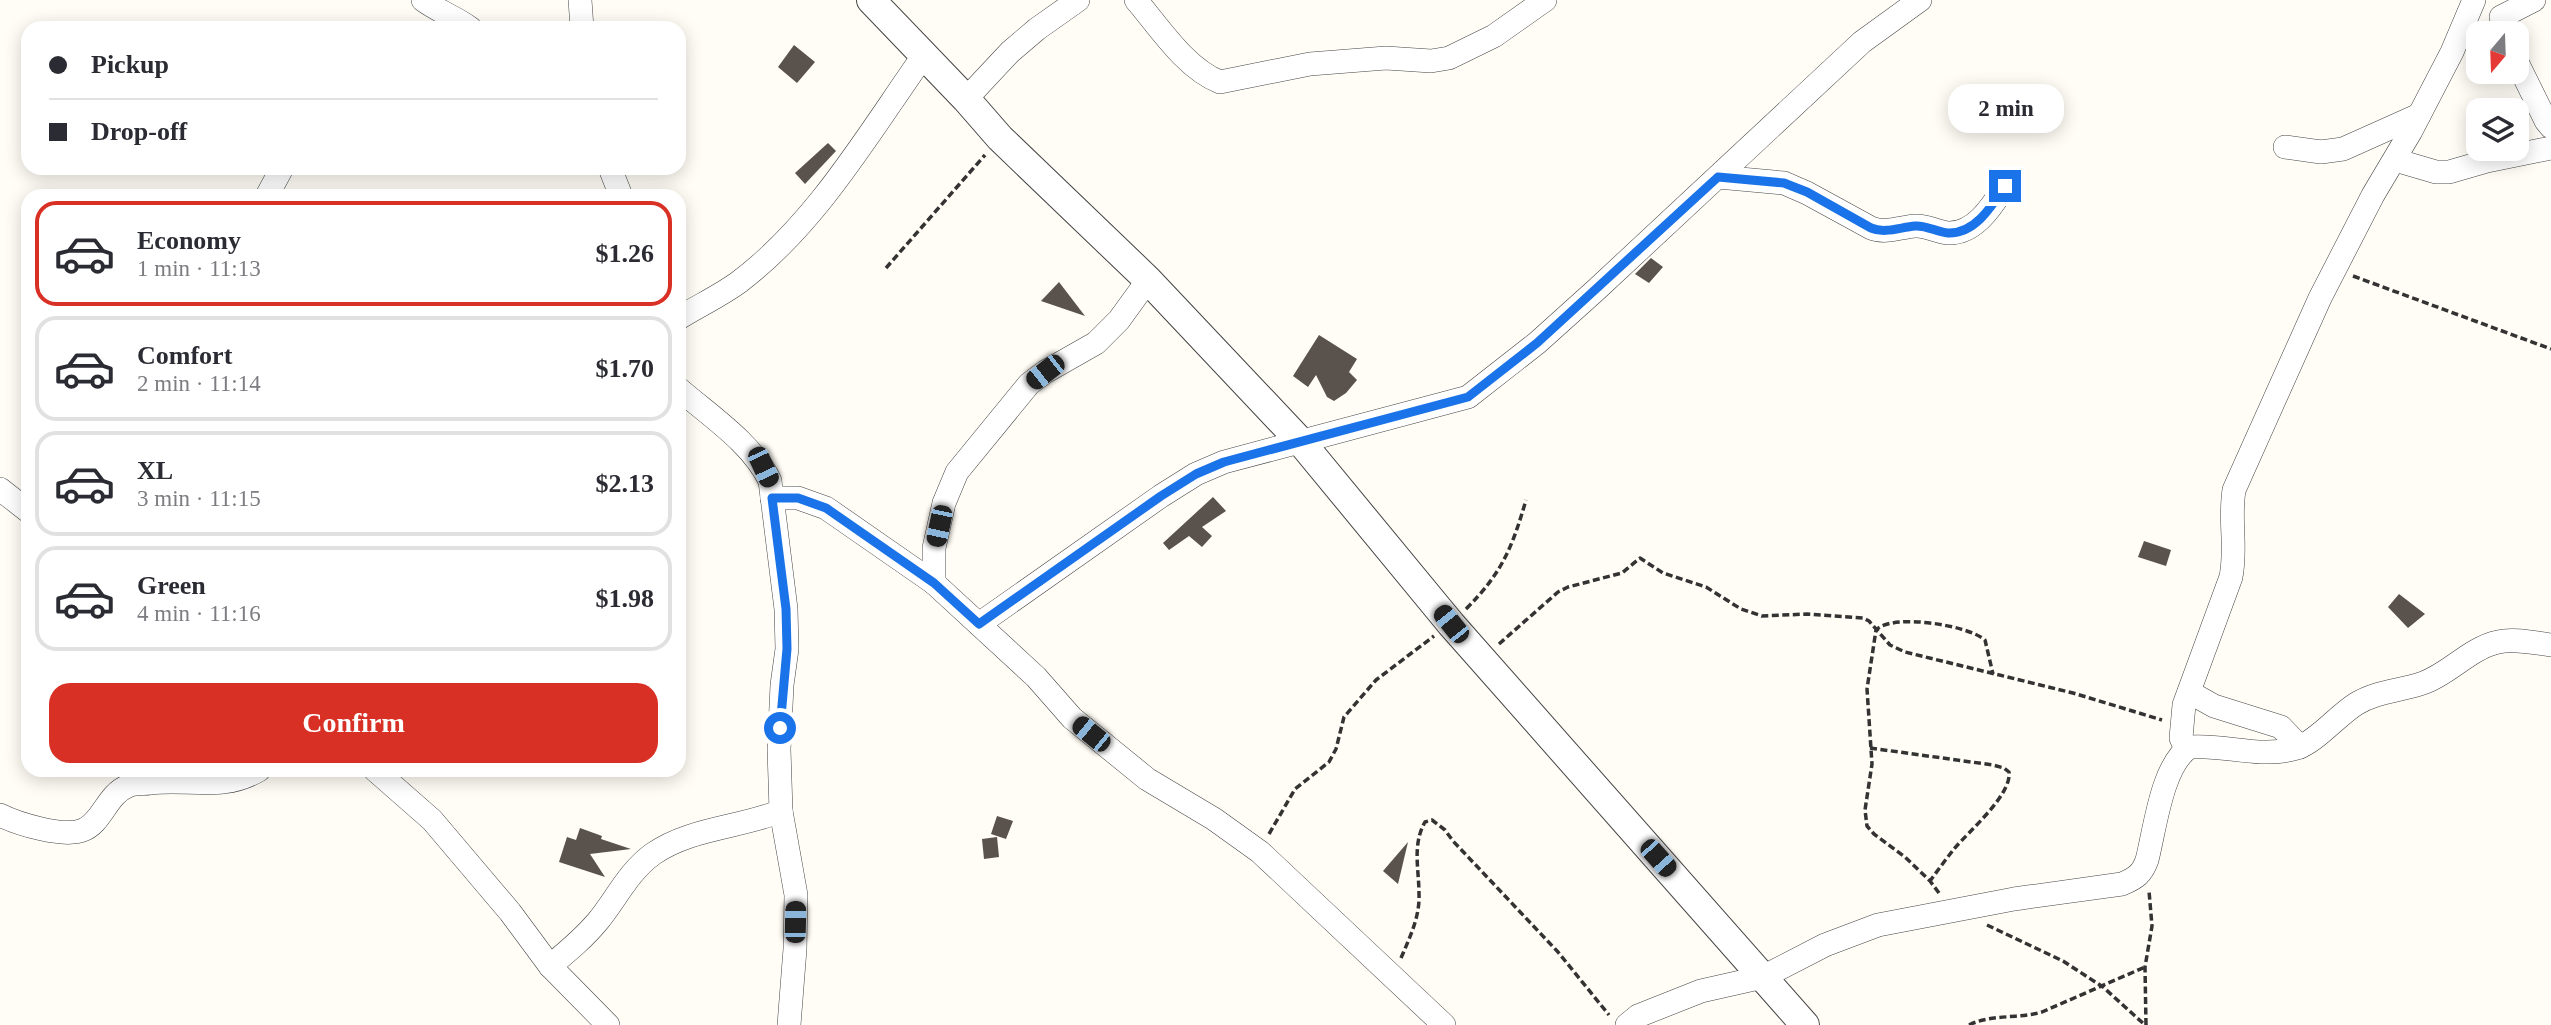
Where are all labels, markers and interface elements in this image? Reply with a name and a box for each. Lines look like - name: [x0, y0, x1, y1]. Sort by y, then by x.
- north arrow: [2466, 21, 2529, 84]
- map controls: [2466, 21, 2529, 161]
- text: Pickup: [91, 50, 169, 79]
- callout: 2 min: [1947, 85, 2063, 134]
- text: 2 min: [1978, 96, 2034, 121]
- button: layers: [2466, 98, 2529, 161]
- text: Drop-off: [91, 117, 187, 146]
- route end: [1989, 170, 2021, 202]
- icon: car: [53, 222, 116, 285]
- text: Economy: [137, 226, 241, 255]
- text: $1.26: [596, 239, 654, 268]
- text: 1 min · 11:13: [137, 256, 261, 281]
- icon: car: [53, 337, 116, 400]
- text: Comfort: [137, 341, 232, 370]
- car: [1022, 351, 1069, 393]
- text: $1.70: [596, 354, 654, 383]
- text: 2 min · 11:14: [137, 371, 261, 396]
- car: [745, 444, 782, 490]
- icon: car: [53, 452, 116, 515]
- text: XL: [137, 456, 173, 485]
- text: $2.13: [596, 469, 654, 498]
- text: 3 min · 11:15: [137, 486, 261, 511]
- car: [925, 503, 954, 549]
- icon: car: [53, 567, 116, 630]
- text: Green: [137, 571, 206, 600]
- text: $1.98: [596, 584, 654, 613]
- text: 4 min · 11:16: [137, 601, 261, 626]
- car: [1430, 601, 1473, 647]
- button: Confirm: [49, 683, 658, 763]
- route start: [764, 712, 796, 744]
- car: [1069, 713, 1114, 755]
- car: [1637, 835, 1680, 881]
- car: [785, 901, 806, 943]

